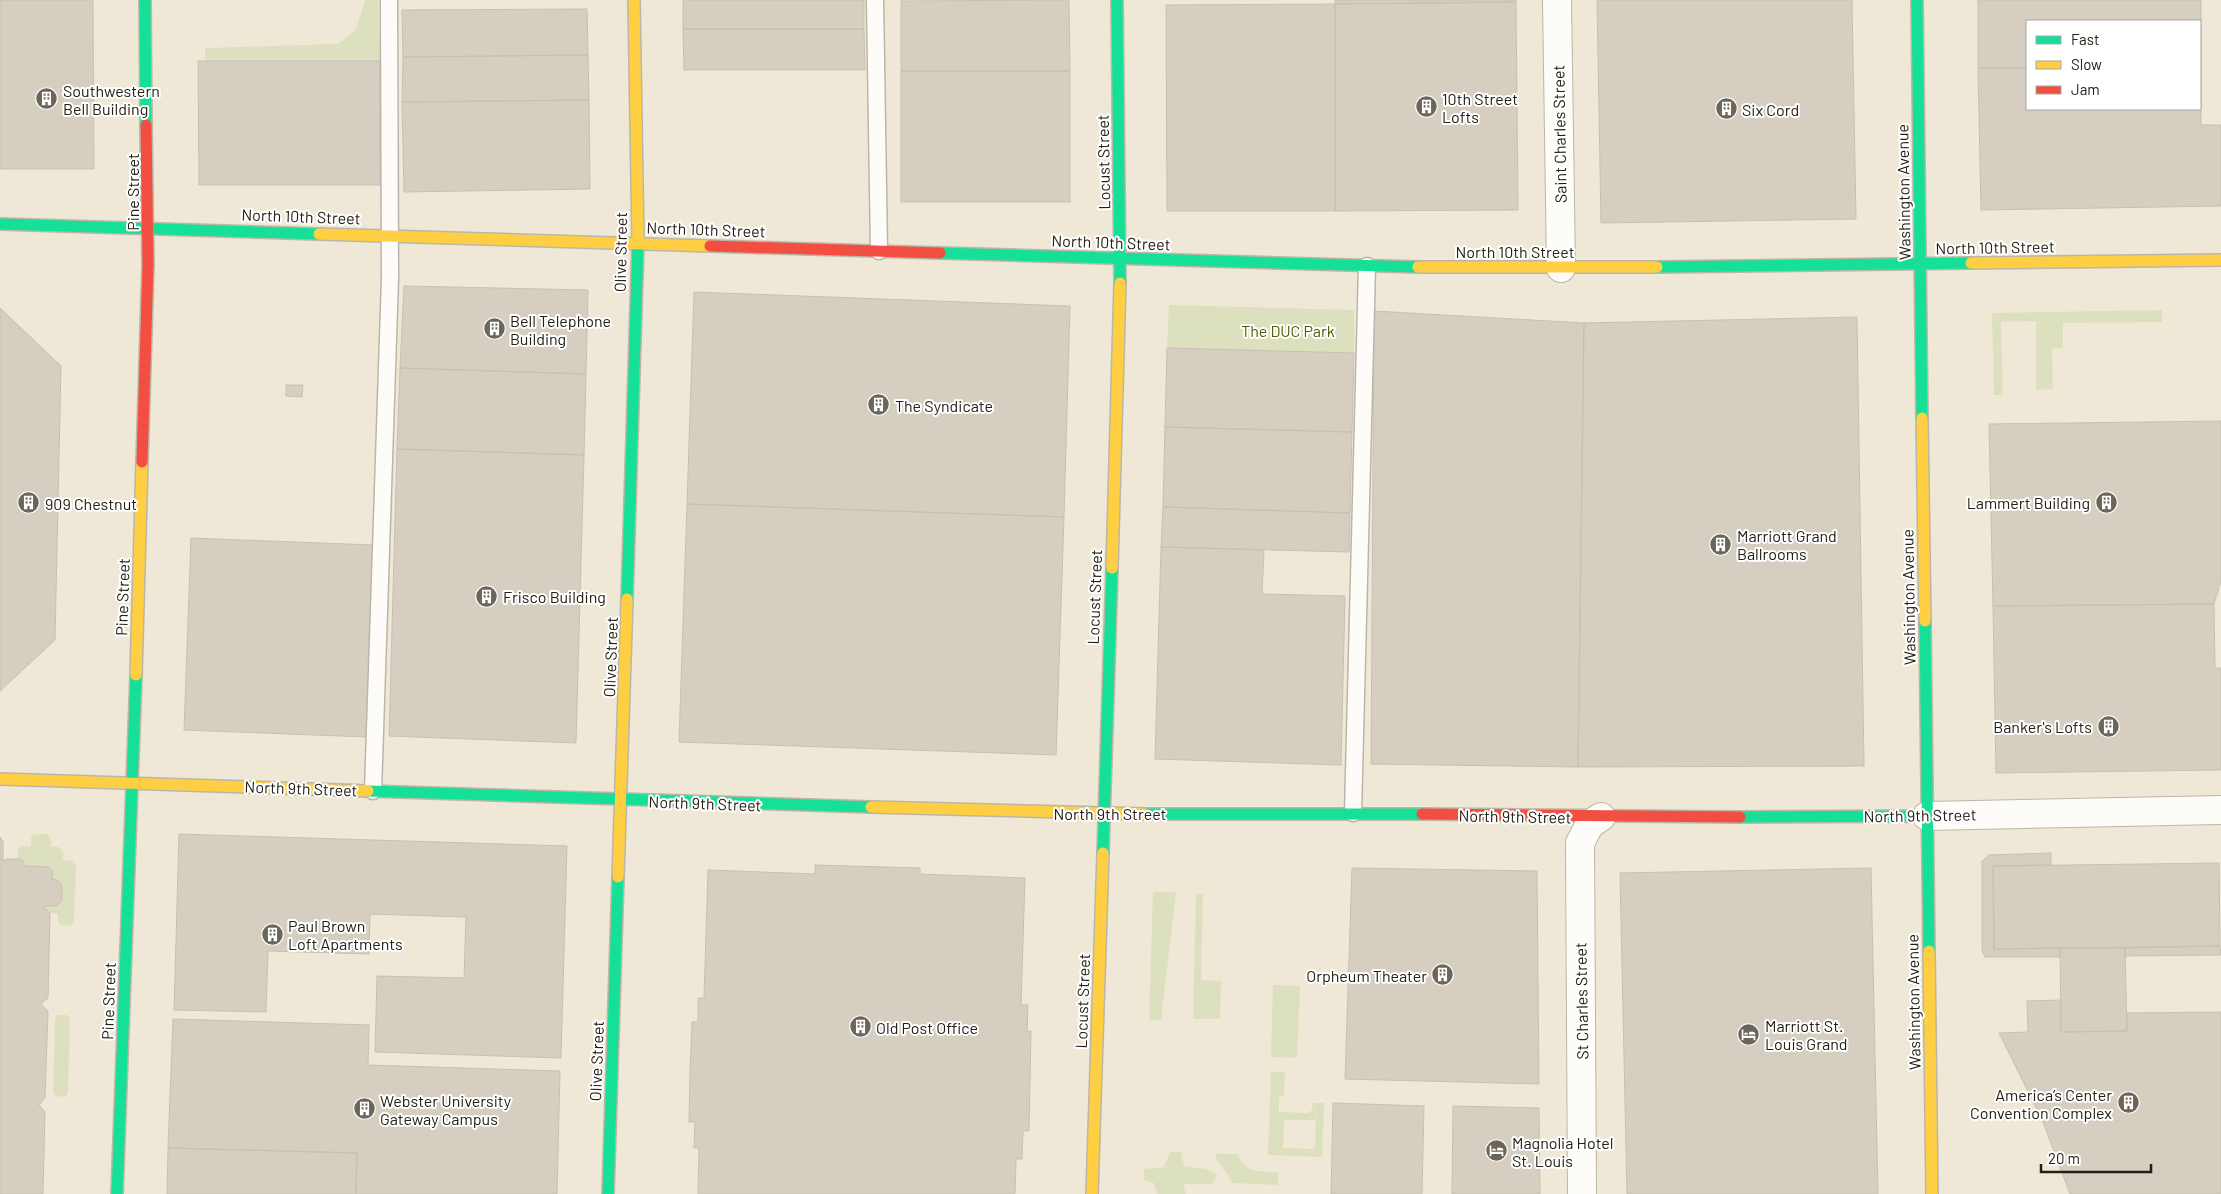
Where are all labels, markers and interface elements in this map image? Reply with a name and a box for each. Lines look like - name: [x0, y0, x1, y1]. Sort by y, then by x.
- legend: [2026, 20, 2201, 110]
- text: Fast: [2071, 30, 2099, 48]
- text: Slow: [2071, 55, 2102, 73]
- street label: Saint Charles Street: [1548, 65, 1570, 203]
- text: Jam: [2071, 80, 2100, 98]
- place label: Southwestern Bell Building: [63, 81, 160, 118]
- building icon: Southwestern Bell Building: [35, 87, 59, 111]
- place label: 10th Street Lofts: [1442, 89, 1518, 126]
- building icon: 10th Street Lofts: [1414, 95, 1438, 119]
- building icon: Six Cord: [1714, 97, 1738, 121]
- place label: Six Cord: [1742, 100, 1799, 119]
- street label: Locust Street: [1093, 114, 1113, 210]
- street label: Washington Avenue: [1892, 124, 1914, 260]
- street label: Pine Street: [123, 153, 142, 231]
- street label: North 10th Street: [241, 204, 361, 228]
- street label: Olive Street: [610, 212, 630, 292]
- street label: North 10th Street: [646, 217, 766, 241]
- street label: North 10th Street: [1051, 230, 1171, 254]
- street label: North 10th Street: [1935, 236, 2055, 258]
- street label: North 10th Street: [1455, 242, 1575, 261]
- place label: Bell Telephone Building: [510, 311, 611, 348]
- building icon: Bell Telephone Building: [482, 317, 506, 341]
- park label: The DUC Park: [1241, 321, 1335, 340]
- building icon: The Syndicate: [867, 393, 891, 417]
- place label: The Syndicate: [895, 396, 993, 415]
- building icon: Lammert Building: [2094, 490, 2118, 514]
- building icon: 909 Chestnut: [17, 491, 41, 515]
- place label: Lammert Building: [1967, 493, 2090, 512]
- place label: 909 Chestnut: [45, 494, 137, 513]
- place label: Marriott Grand Ballrooms: [1737, 526, 1837, 563]
- street label: Washington Avenue: [1897, 529, 1919, 665]
- building icon: Marriott Grand Ballrooms: [1709, 532, 1733, 556]
- street label: Locust Street: [1083, 549, 1105, 645]
- street label: Pine Street: [111, 558, 133, 636]
- building icon: Frisco Building: [475, 584, 499, 608]
- place label: Frisco Building: [503, 587, 606, 606]
- street label: Olive Street: [599, 616, 621, 698]
- building icon: Banker's Lofts: [2096, 714, 2120, 738]
- place label: Banker's Lofts: [1993, 717, 2092, 736]
- street label: North 9th Street: [244, 777, 358, 799]
- street label: North 9th Street: [648, 792, 762, 814]
- street label: North 9th Street: [1054, 804, 1166, 823]
- street label: North 9th Street: [1863, 805, 1977, 825]
- street label: North 9th Street: [1458, 806, 1572, 826]
- place label: Paul Brown Loft Apartments: [288, 916, 403, 953]
- building icon: Paul Brown Loft Apartments: [260, 922, 284, 946]
- street label: Washington Avenue: [1902, 934, 1924, 1070]
- street label: St Charles Street: [1570, 942, 1592, 1060]
- street label: Locust Street: [1071, 953, 1093, 1049]
- street label: Pine Street: [97, 962, 119, 1040]
- building icon: Orpheum Theater: [1431, 963, 1455, 987]
- place label: Orpheum Theater: [1306, 966, 1427, 985]
- building icon: Old Post Office: [848, 1015, 872, 1039]
- place label: Marriott St. Louis Grand: [1765, 1016, 1847, 1053]
- place label: Old Post Office: [876, 1018, 978, 1037]
- street label: Olive Street: [585, 1020, 607, 1102]
- hotel icon: Marriott St. Louis Grand: [1737, 1022, 1761, 1046]
- place label: America’s Center Convention Complex: [1970, 1085, 2112, 1122]
- place label: Webster University Gateway Campus: [380, 1091, 512, 1128]
- building icon: America’s Center Convention Complex: [2116, 1091, 2140, 1115]
- building icon: Webster University Gateway Campus: [352, 1097, 376, 1121]
- place label: Magnolia Hotel St. Louis: [1512, 1133, 1613, 1170]
- hotel icon: Magnolia Hotel St. Louis: [1484, 1139, 1508, 1163]
- scale bar: [2041, 1142, 2151, 1174]
- text: 20 m: [2048, 1149, 2080, 1167]

